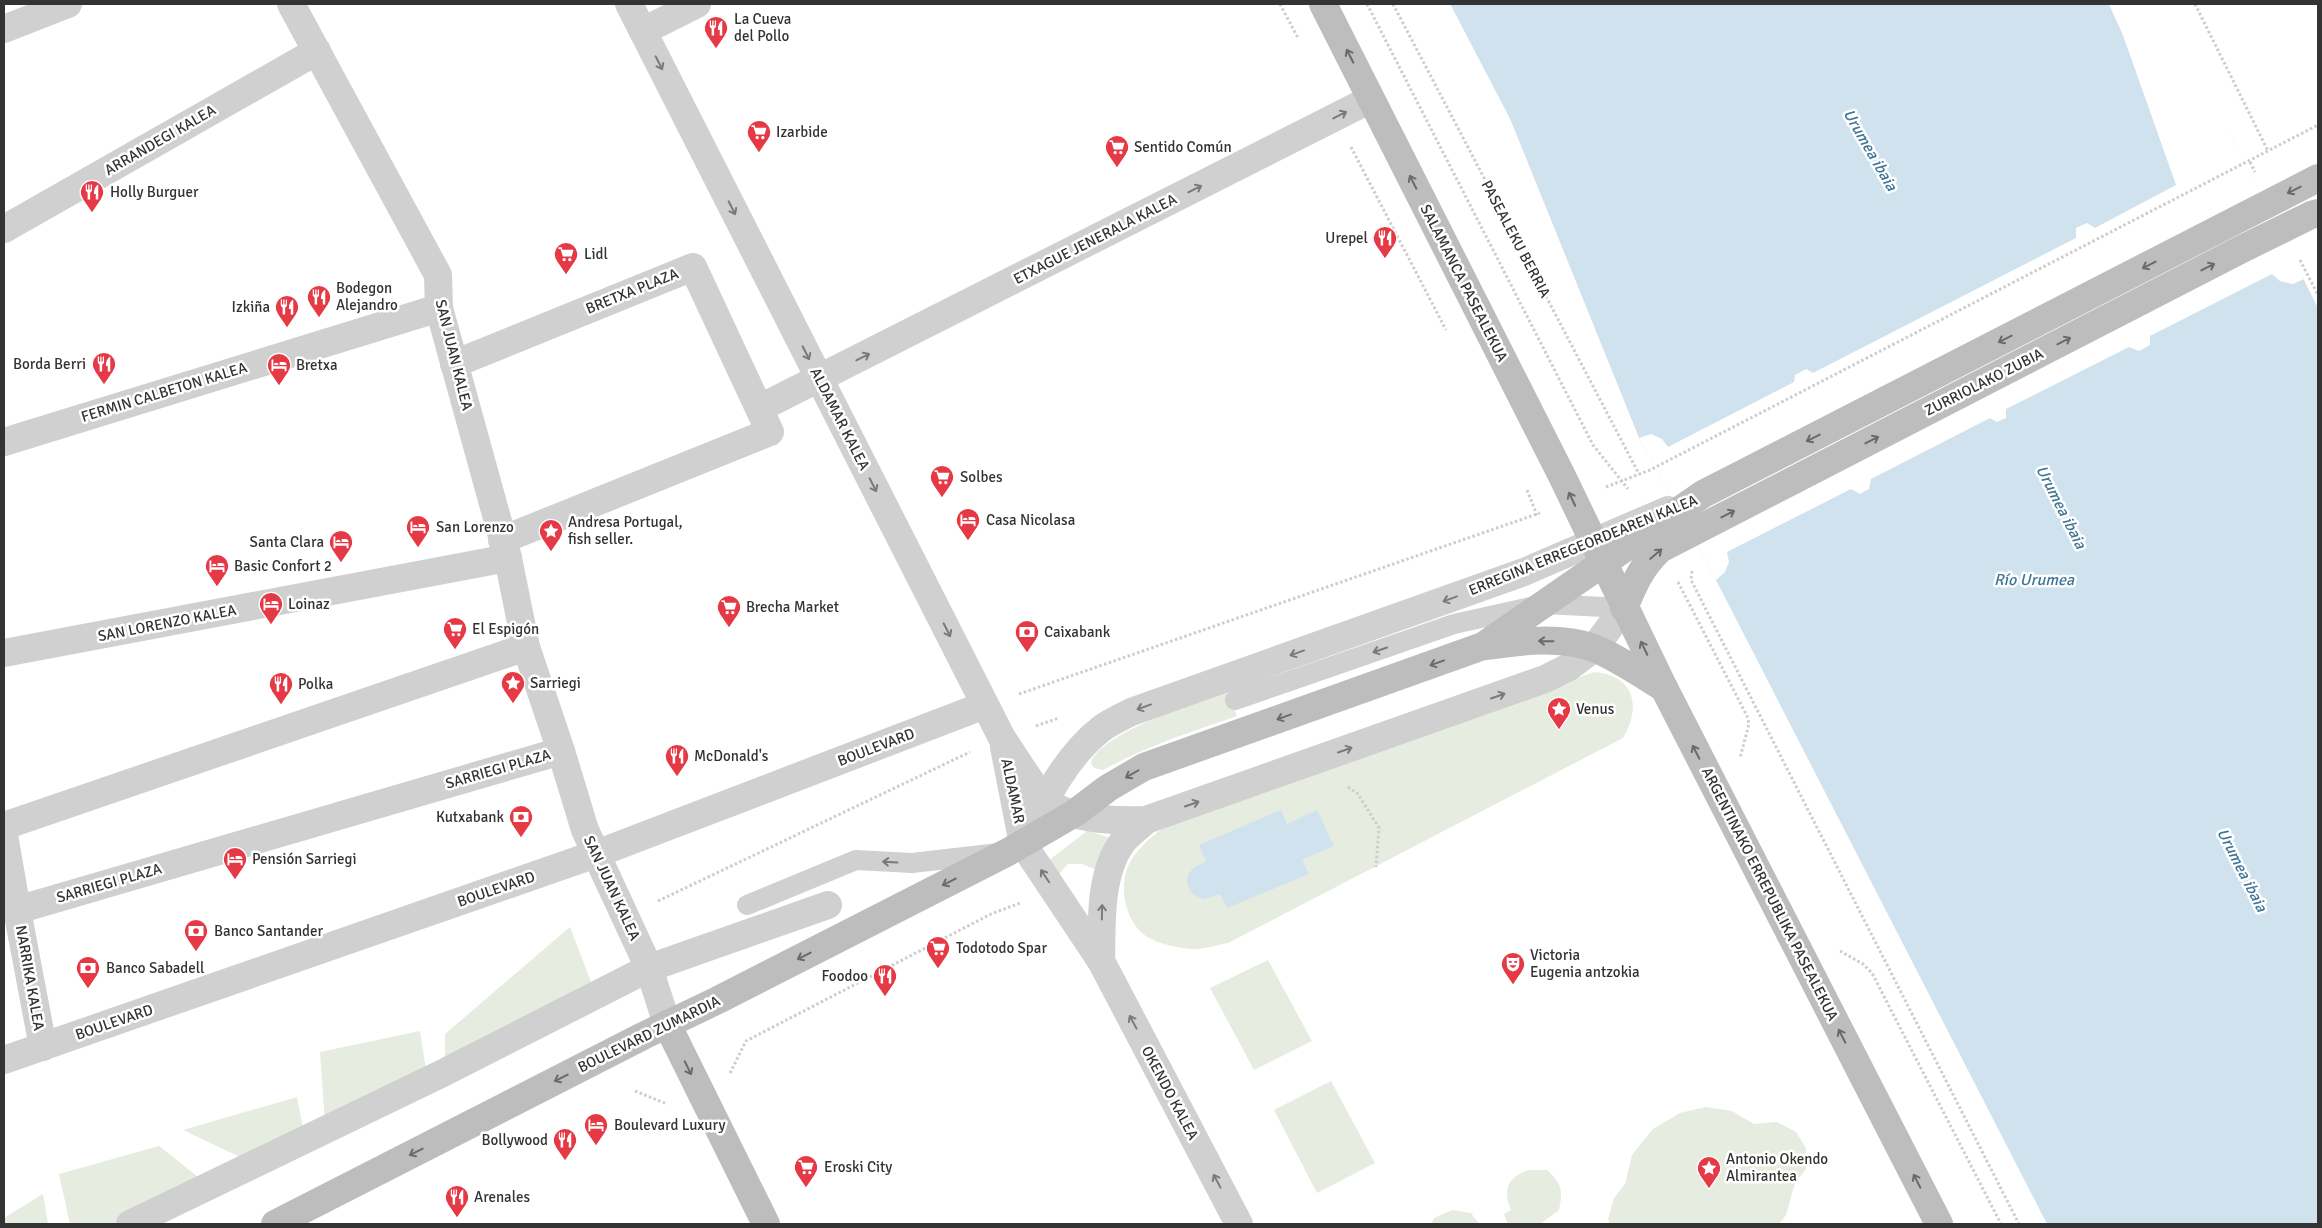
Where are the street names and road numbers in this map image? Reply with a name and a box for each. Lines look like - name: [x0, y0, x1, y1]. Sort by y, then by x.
- street label: ARRANDEGI KALEA: [101, 101, 219, 179]
- street label: PASEALEKU BERRIA: [1477, 177, 1555, 301]
- street label: ETXAGUE JENERALA KALEA: [1010, 190, 1180, 288]
- street label: SALAMANCA PASEALEKUA: [1416, 201, 1512, 365]
- street label: BRETXA PLAZA: [583, 264, 681, 318]
- street label: SAN JUAN KALEA: [432, 298, 476, 412]
- street label: ZURRIOLAKO ZUBIA: [1922, 344, 2046, 420]
- street label: FERMIN CALBETON KALEA: [79, 358, 249, 426]
- street label: ALDAMAR KALEA: [806, 365, 874, 473]
- street label: ERREGINA ERREGEORDEAREN KALEA: [1466, 491, 1700, 599]
- street label: SAN LORENZO KALEA: [96, 601, 238, 645]
- street label: BOULEVARD: [835, 724, 917, 770]
- street label: SARRIEGI PLAZA: [443, 745, 553, 793]
- street label: ALDAMAR: [997, 757, 1029, 825]
- street label: ARGENTINAKO ERREPUBLIKA PASEALEKUA: [1698, 764, 1842, 1024]
- street label: SAN JUAN KALEA: [580, 833, 644, 943]
- street label: SARRIEGI PLAZA: [54, 859, 164, 907]
- street label: BOULEVARD: [455, 867, 537, 911]
- street label: NARRIKA KALEA: [12, 924, 48, 1032]
- street label: BOULEVARD ZUMARDIA: [575, 992, 723, 1076]
- street label: BOULEVARD: [73, 1000, 155, 1044]
- street label: OKENDO KALEA: [1138, 1043, 1202, 1143]

